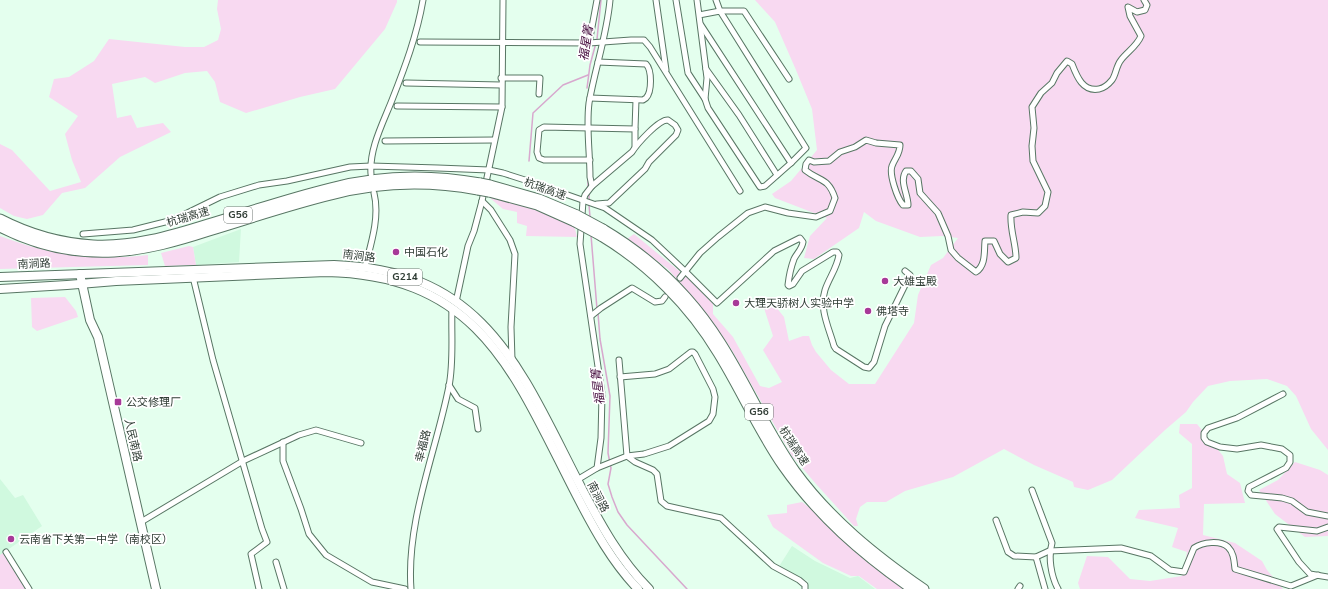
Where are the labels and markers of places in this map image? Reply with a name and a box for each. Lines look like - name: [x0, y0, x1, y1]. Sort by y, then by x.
- place label: 中国石化: [404, 245, 448, 260]
- marker: 中国石化: [391, 247, 401, 257]
- place label: 大雄宝殿: [893, 274, 937, 289]
- marker: 大雄宝殿: [880, 276, 890, 286]
- place label: 大理天骄树人实验中学: [744, 296, 854, 311]
- marker: 大理天骄树人实验中学: [731, 298, 741, 308]
- place label: 佛塔寺: [876, 304, 909, 319]
- marker: 佛塔寺: [863, 306, 873, 316]
- place label: 公交修理厂: [126, 395, 181, 410]
- marker: 公交修理厂: [113, 397, 123, 407]
- place label: 云南省下关第一中学（南校区）: [19, 532, 173, 547]
- marker: 云南省下关第一中学（南校区）: [6, 534, 16, 544]

